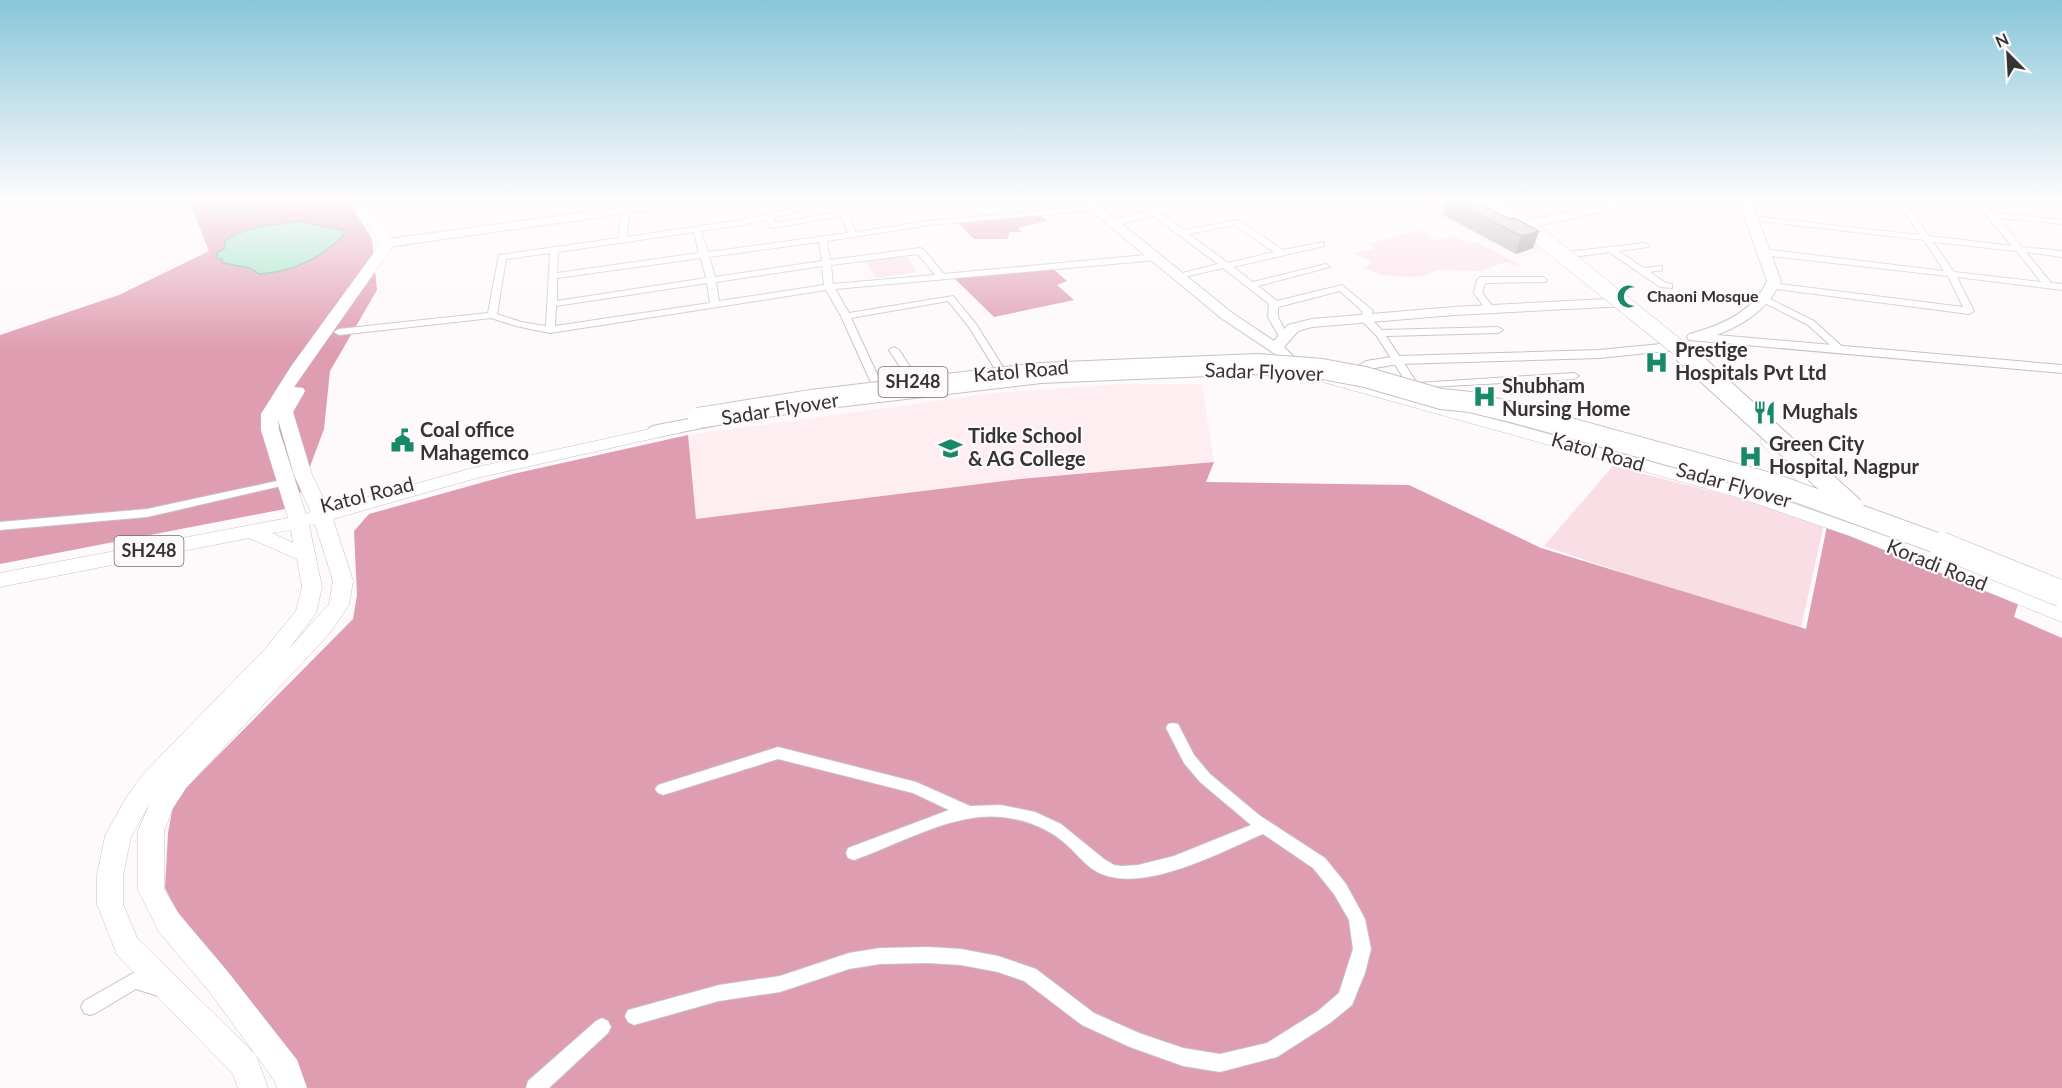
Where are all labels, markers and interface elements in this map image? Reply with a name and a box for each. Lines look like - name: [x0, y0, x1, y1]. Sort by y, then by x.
- north arrow: [1978, 24, 2038, 84]
- text: N: [1992, 29, 2011, 51]
- mosque icon: Chaoni Mosque: [1616, 283, 1642, 309]
- place label: Chaoni Mosque: [1647, 286, 1759, 305]
- place label: Prestige Hospitals Pvt Ltd: [1675, 337, 1827, 384]
- hospital icon: Prestige Hospitals Pvt Ltd: [1644, 349, 1670, 375]
- street label: Katol Road: [972, 354, 1070, 386]
- street label: Sadar Flyover: [1204, 357, 1324, 385]
- road number: SH248: [878, 367, 948, 397]
- place label: Shubham Nursing Home: [1502, 373, 1631, 420]
- hospital icon: Shubham Nursing Home: [1471, 384, 1497, 410]
- street label: Sadar Flyover: [719, 387, 841, 429]
- restaurant icon: Mughals: [1751, 399, 1777, 425]
- place label: Mughals: [1782, 399, 1858, 423]
- place label: Coal office Mahagemco: [420, 417, 529, 464]
- place label: Tidke School & AG College: [968, 423, 1086, 470]
- street label: Katol Road: [1549, 426, 1648, 476]
- public building icon: Coal office Mahagemco: [389, 428, 415, 454]
- place label: Green City Hospital, Nagpur: [1769, 431, 1919, 478]
- school or university icon: Tidke School & AG College: [937, 435, 963, 461]
- hospital icon: Green City Hospital, Nagpur: [1738, 443, 1764, 469]
- street label: Sadar Flyover: [1674, 456, 1795, 512]
- street label: Katol Road: [317, 471, 416, 517]
- street label: Koradi Road: [1884, 533, 1991, 595]
- road number: SH248: [114, 536, 184, 566]

